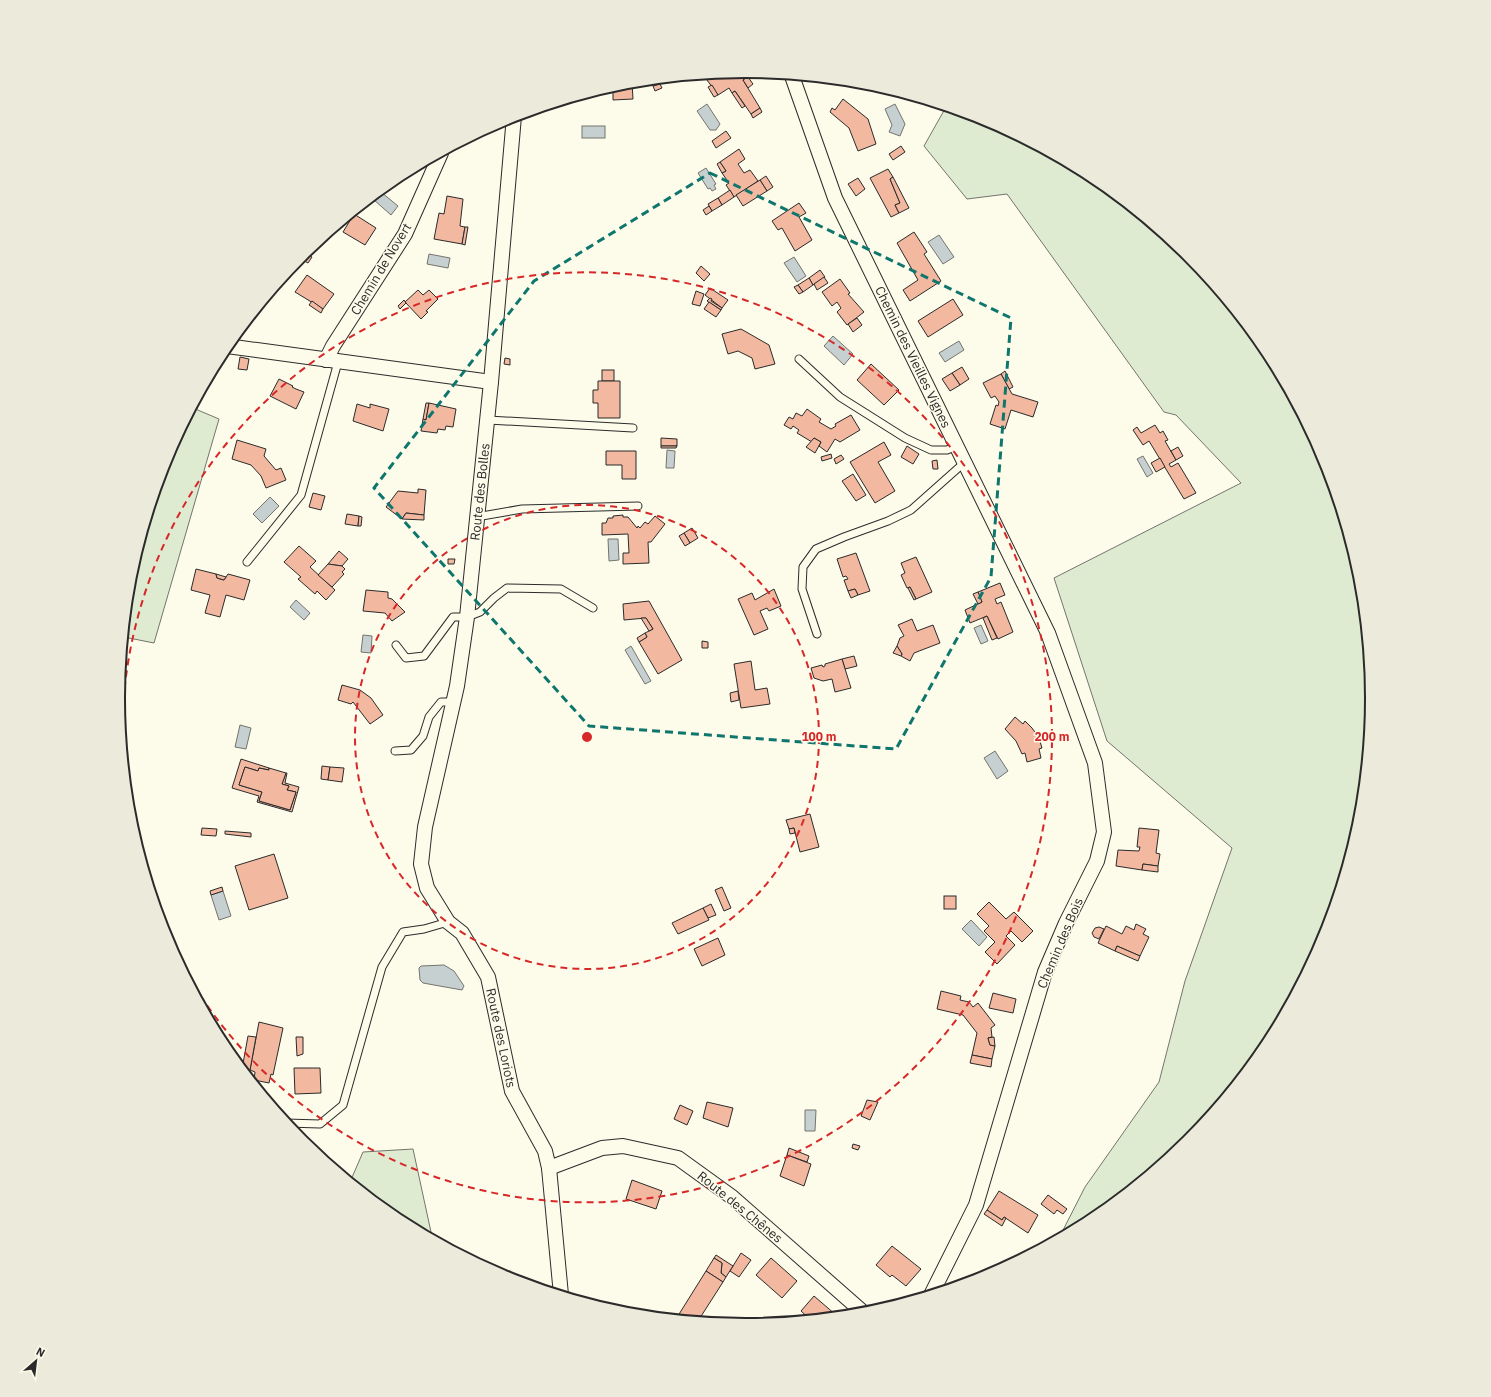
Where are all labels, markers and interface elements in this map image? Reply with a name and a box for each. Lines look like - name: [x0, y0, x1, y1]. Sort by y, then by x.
- street label: Chemin de Novert: [347, 220, 415, 318]
- street label: Chemin des Vieilles Vignes: [871, 283, 955, 431]
- street label: Route des Bolles: [466, 442, 494, 542]
- text: 100 m: [801, 729, 837, 744]
- text: 200 m: [1034, 729, 1070, 744]
- centre of rings: [580, 730, 594, 744]
- street label: Chemin des Bois: [1033, 895, 1087, 991]
- street label: Route des Loriots: [482, 987, 520, 1089]
- street label: Route des Chênes: [694, 1167, 786, 1247]
- north arrow: [16, 1341, 56, 1381]
- text: N: [34, 1344, 48, 1360]

